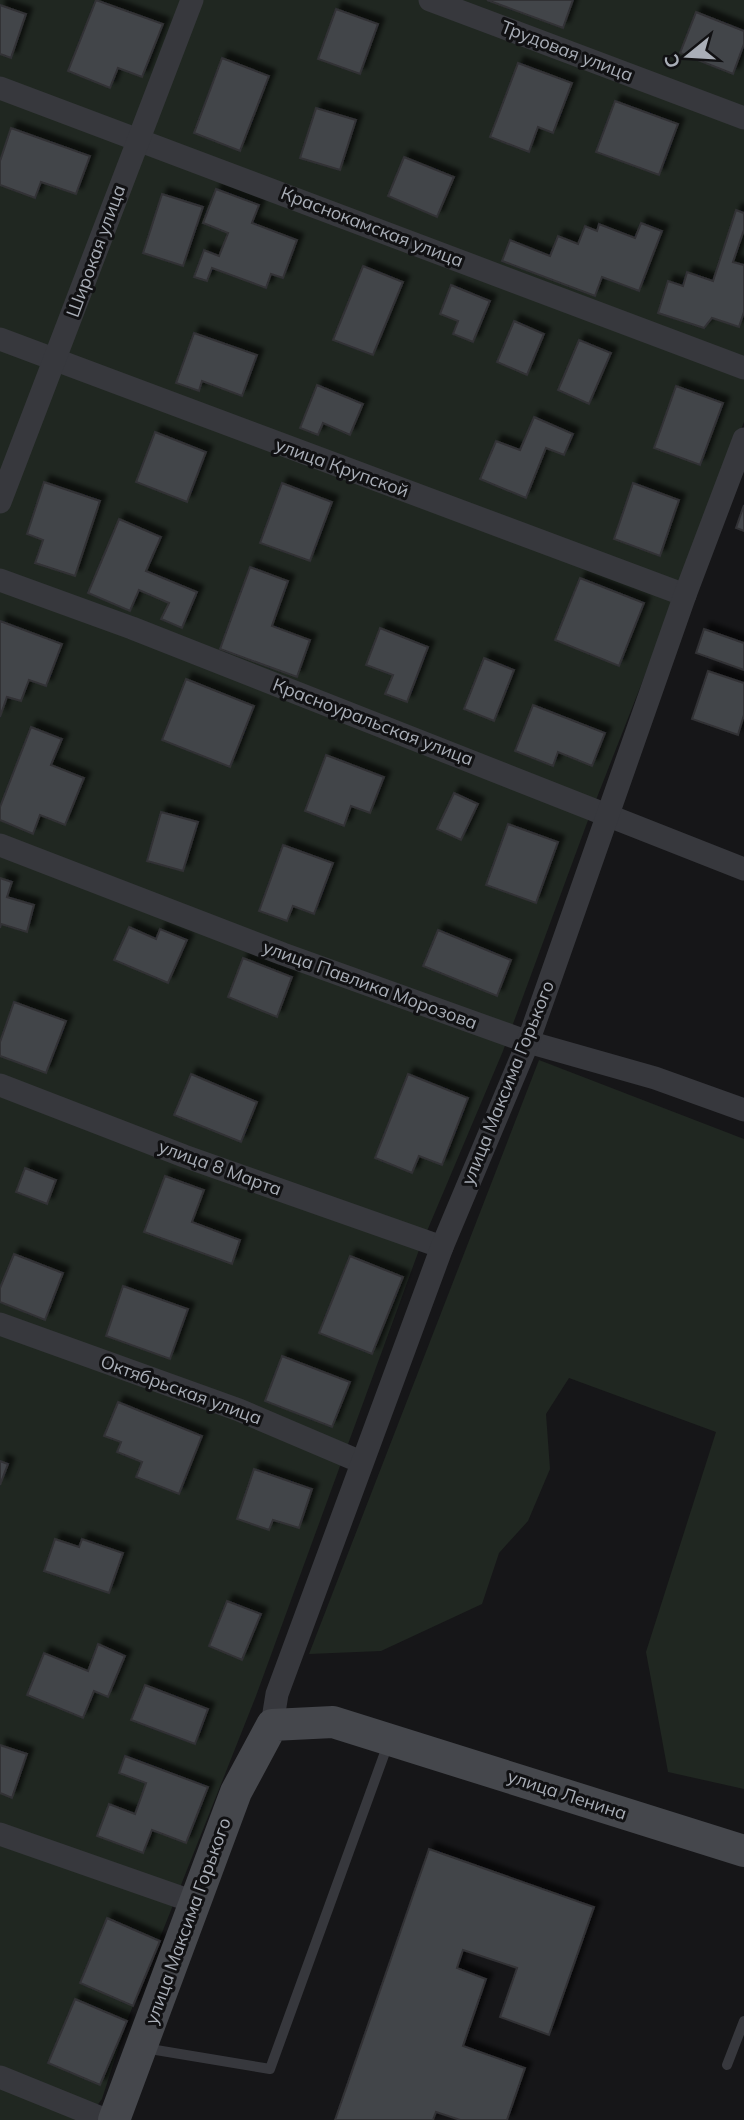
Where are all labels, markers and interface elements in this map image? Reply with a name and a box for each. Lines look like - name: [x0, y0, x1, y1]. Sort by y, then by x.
- street label: Трудовая улица: [498, 15, 636, 86]
- north arrow: [653, 21, 723, 91]
- text: С: [658, 51, 685, 71]
- street label: Широкая улица: [61, 181, 130, 320]
- street label: Краснокамская улица: [278, 181, 467, 272]
- street label: улица Крупской: [272, 433, 412, 502]
- street label: Красноуральская улица: [270, 673, 477, 770]
- street label: улица Павлика Морозова: [260, 935, 481, 1034]
- street label: улица Максима Горького: [456, 977, 559, 1188]
- street label: улица 8 Марта: [156, 1135, 285, 1200]
- street label: Октябрьская улица: [97, 1350, 265, 1429]
- street label: улица Ленина: [505, 1764, 630, 1825]
- street label: улица Максима Горького: [139, 1814, 236, 2027]

